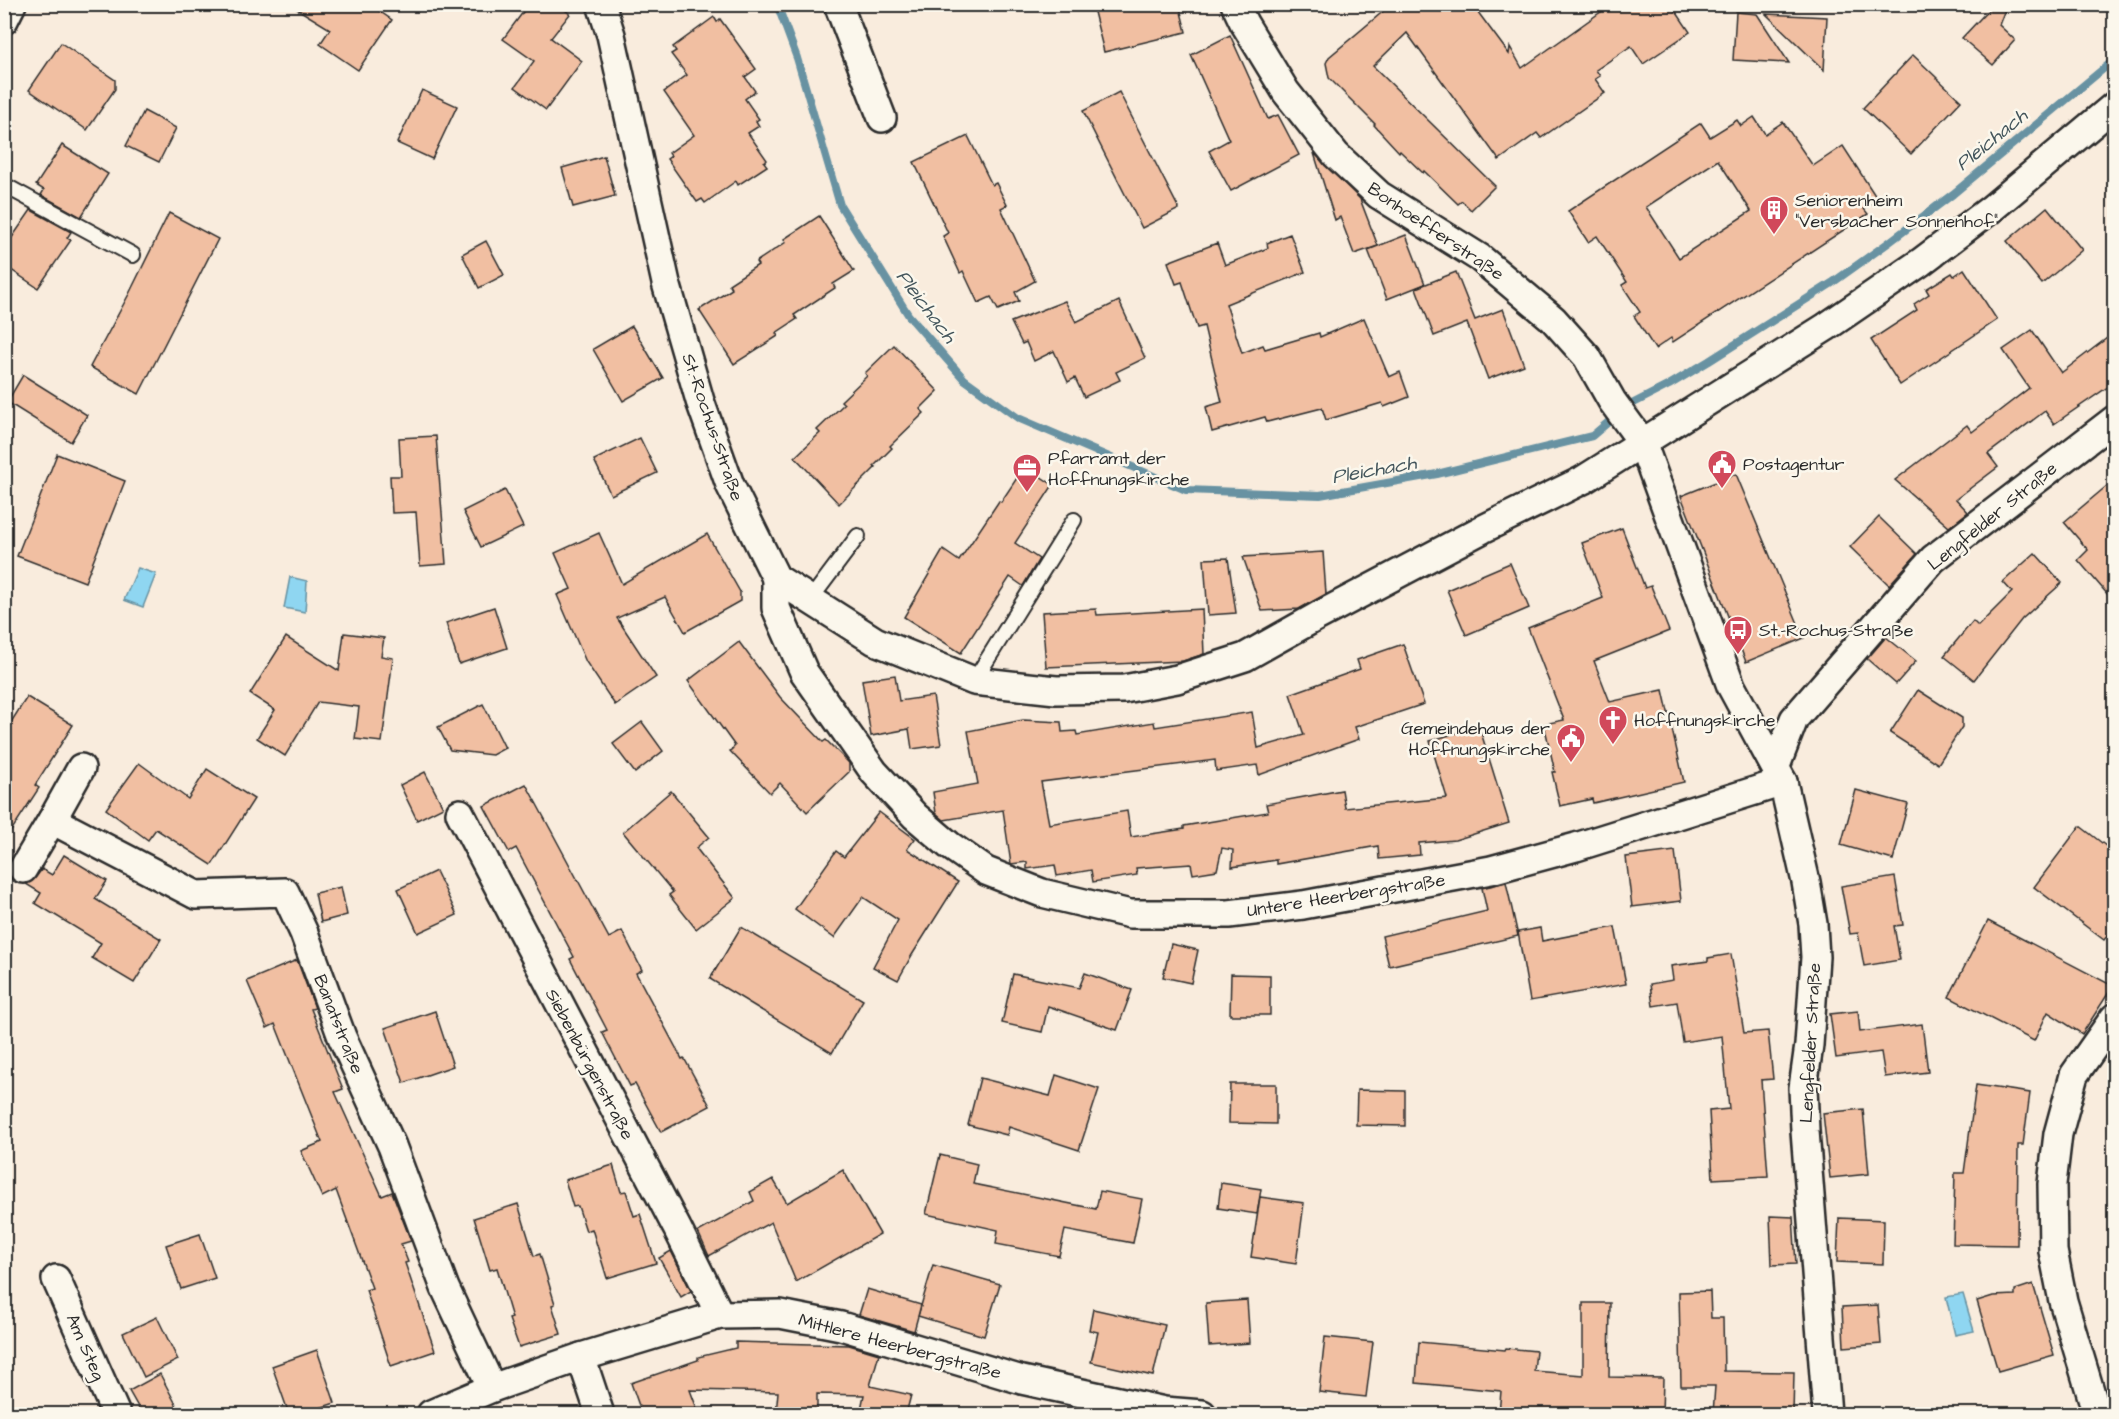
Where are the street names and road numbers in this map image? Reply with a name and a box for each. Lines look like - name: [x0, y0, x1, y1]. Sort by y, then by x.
- street label: Bonhoefferstraße: [1363, 176, 1509, 287]
- street label: St.-Rochus-Straße: [676, 350, 750, 504]
- street label: Lengfelder Straße: [1922, 456, 2063, 577]
- street label: Untere Heerbergstraße: [1245, 867, 1447, 924]
- street label: Lengfelder Straße: [1794, 962, 1828, 1124]
- street label: Banatstraße: [307, 971, 370, 1078]
- street label: Siebenbürgenstraße: [538, 984, 640, 1145]
- street label: Mittlere Heerbergstraße: [795, 1307, 1004, 1387]
- street label: Am Steg: [59, 1310, 111, 1385]

